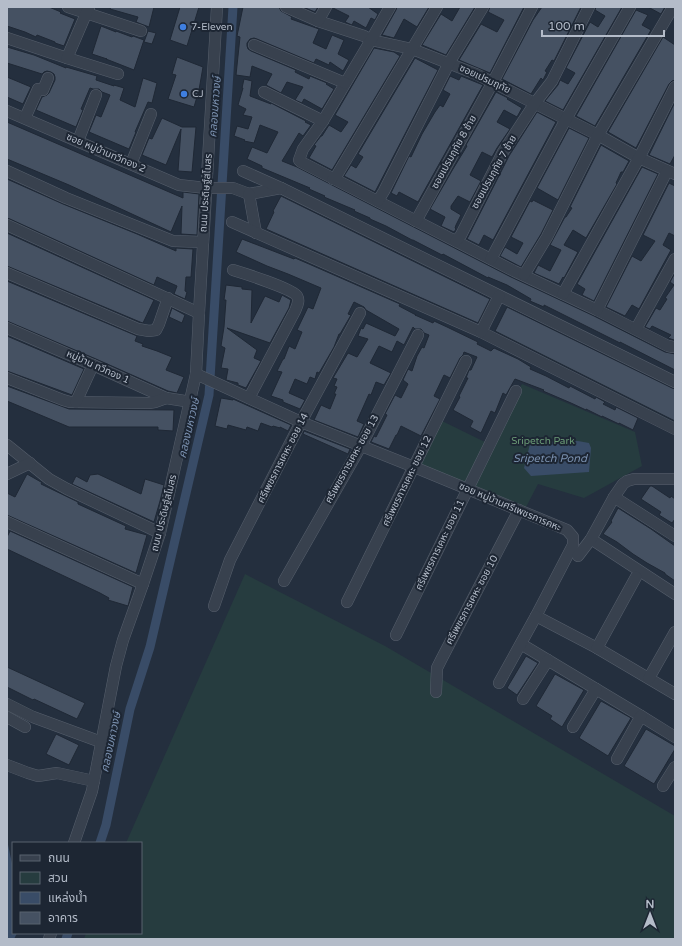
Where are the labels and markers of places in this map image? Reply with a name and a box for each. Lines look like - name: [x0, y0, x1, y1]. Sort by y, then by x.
- place label: 7-Eleven: [191, 21, 233, 33]
- marker: 7-Eleven: [178, 22, 188, 32]
- place label: CJ: [192, 88, 204, 100]
- marker: CJ: [179, 89, 189, 99]

